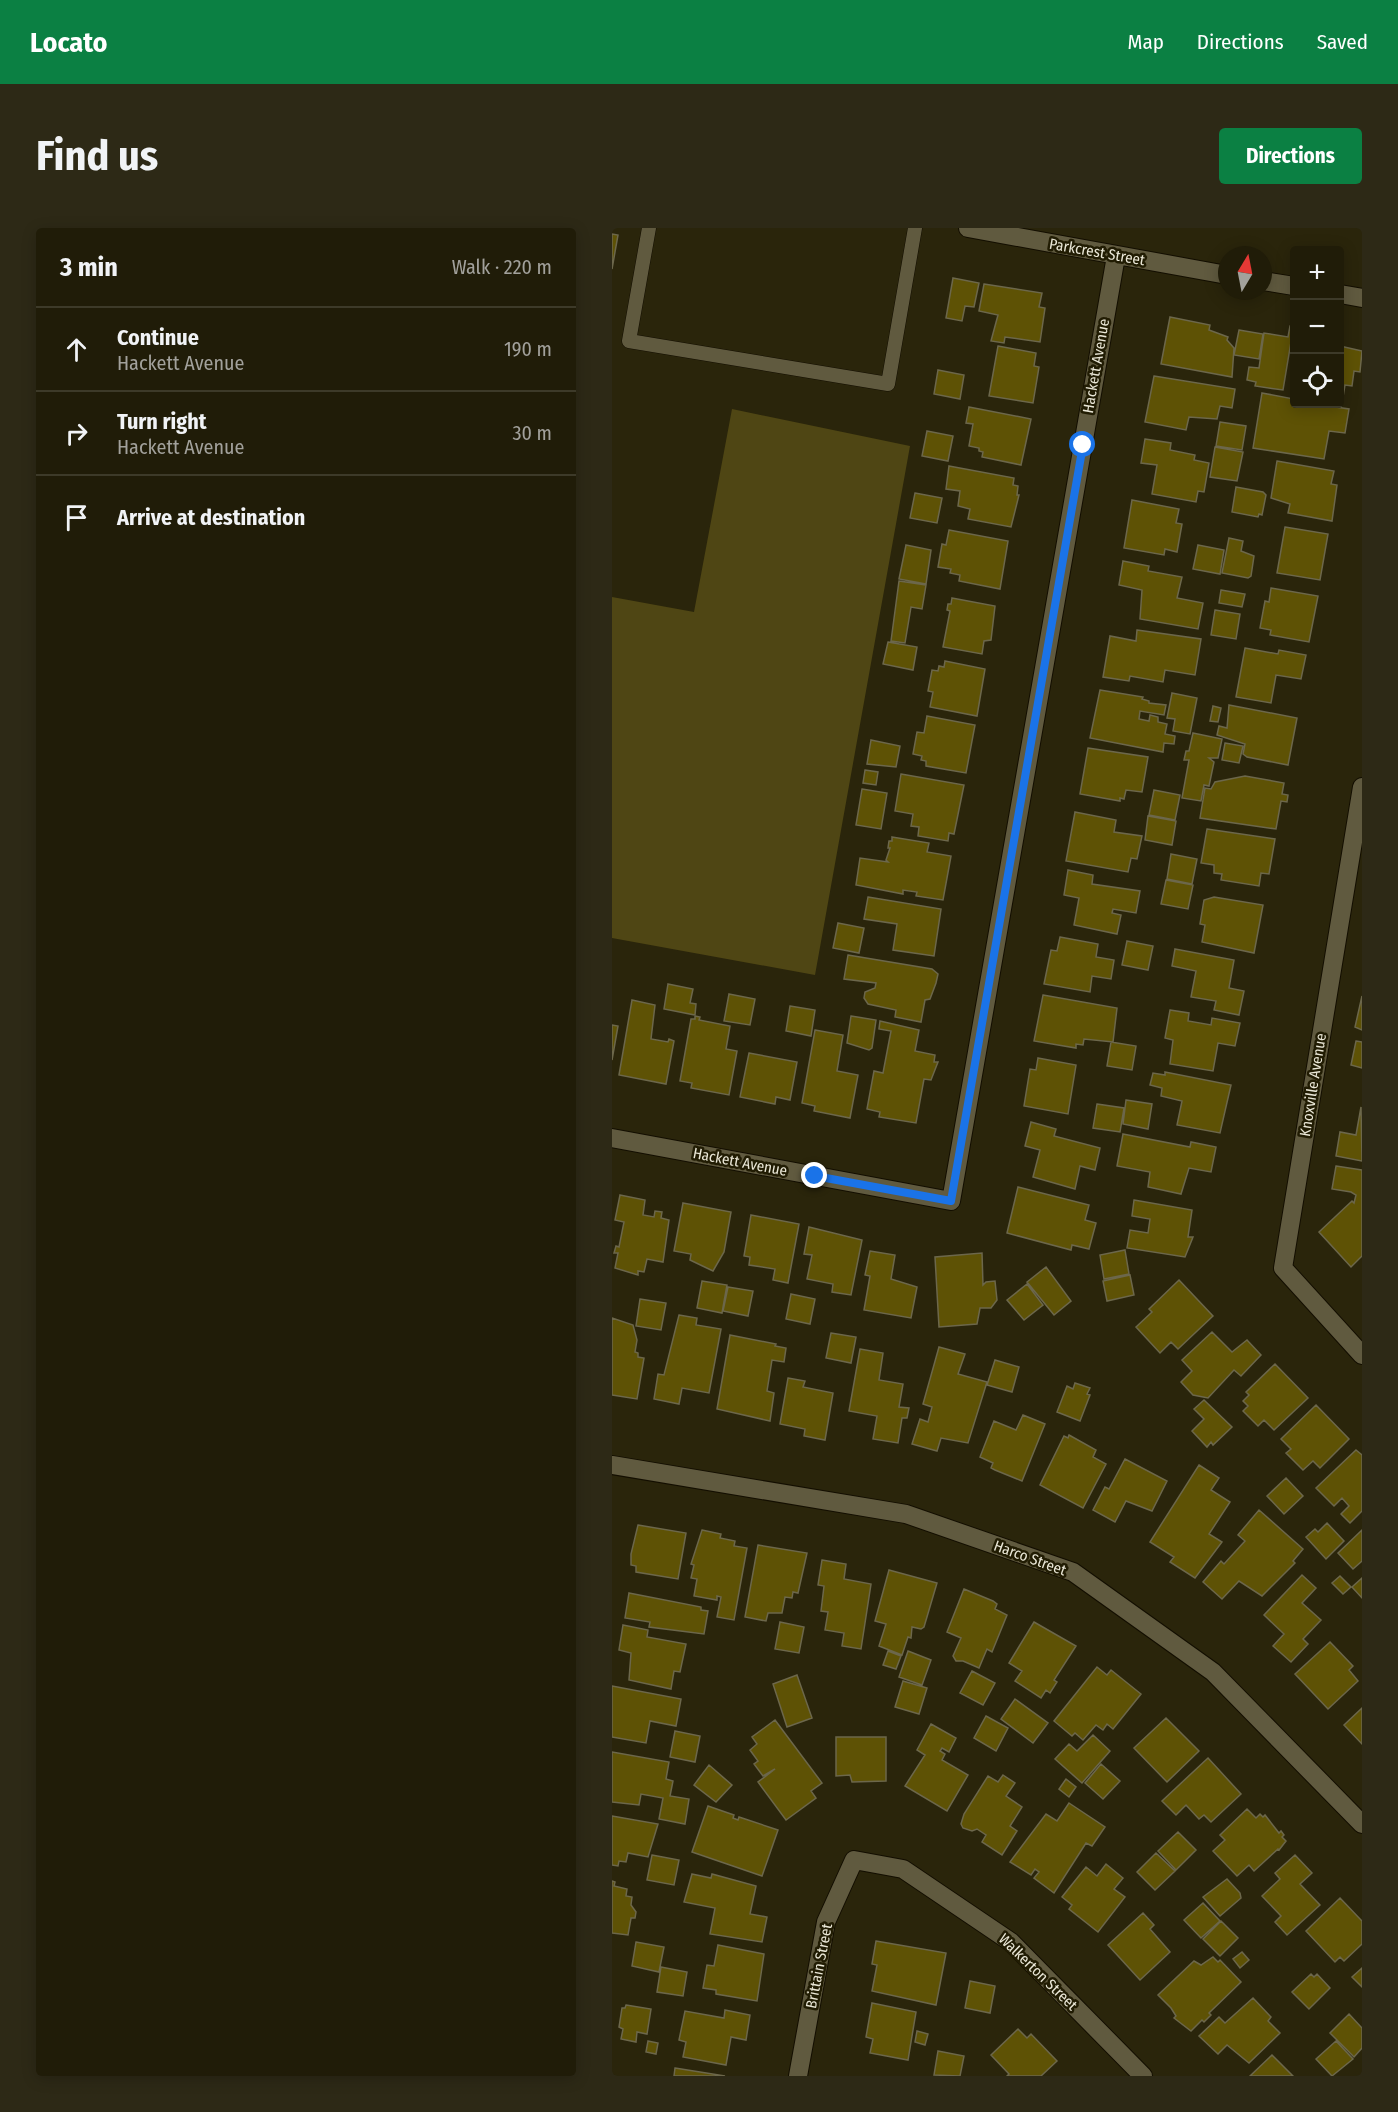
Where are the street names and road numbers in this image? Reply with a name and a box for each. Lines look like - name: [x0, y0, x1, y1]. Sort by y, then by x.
- street label: Parkcrest Street: [1048, 235, 1146, 269]
- street label: Hackett Avenue: [1079, 317, 1113, 415]
- street label: Knoxville Avenue: [1296, 1032, 1330, 1138]
- street label: Hackett Avenue: [691, 1144, 789, 1180]
- street label: Harco Street: [991, 1537, 1069, 1579]
- street label: Brittain Street: [802, 1922, 836, 2010]
- street label: Walkerton Street: [995, 1930, 1081, 2014]

